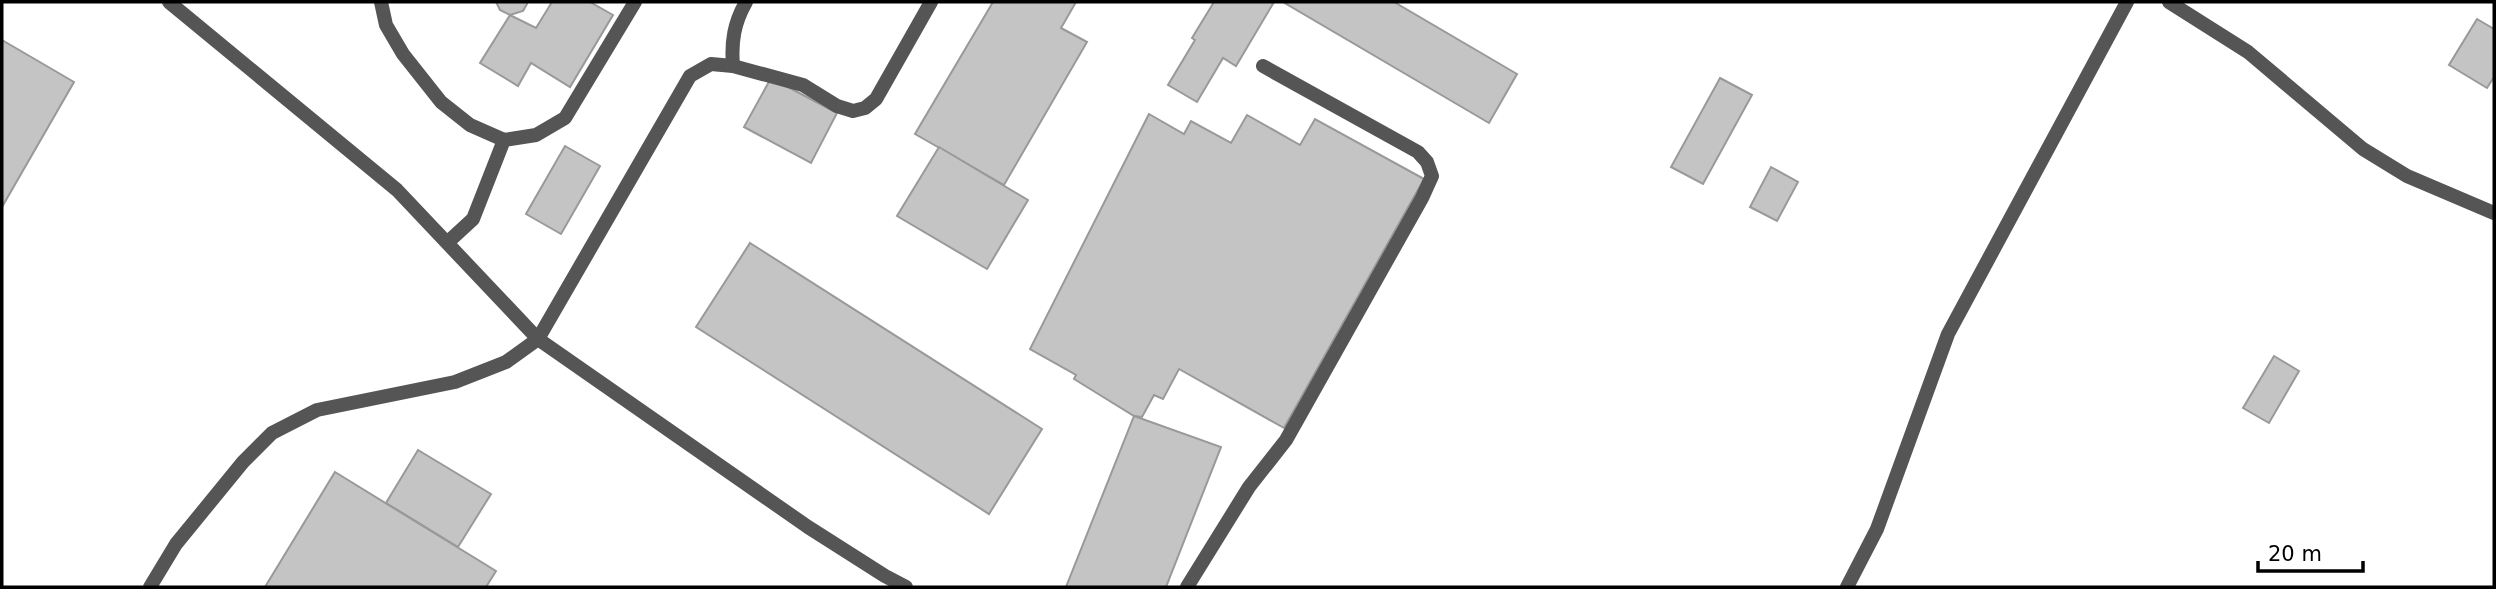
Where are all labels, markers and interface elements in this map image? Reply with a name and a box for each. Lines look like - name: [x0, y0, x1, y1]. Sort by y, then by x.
- scale bar: [2258, 530, 2363, 574]
- text: 20 m: [2268, 542, 2322, 566]

